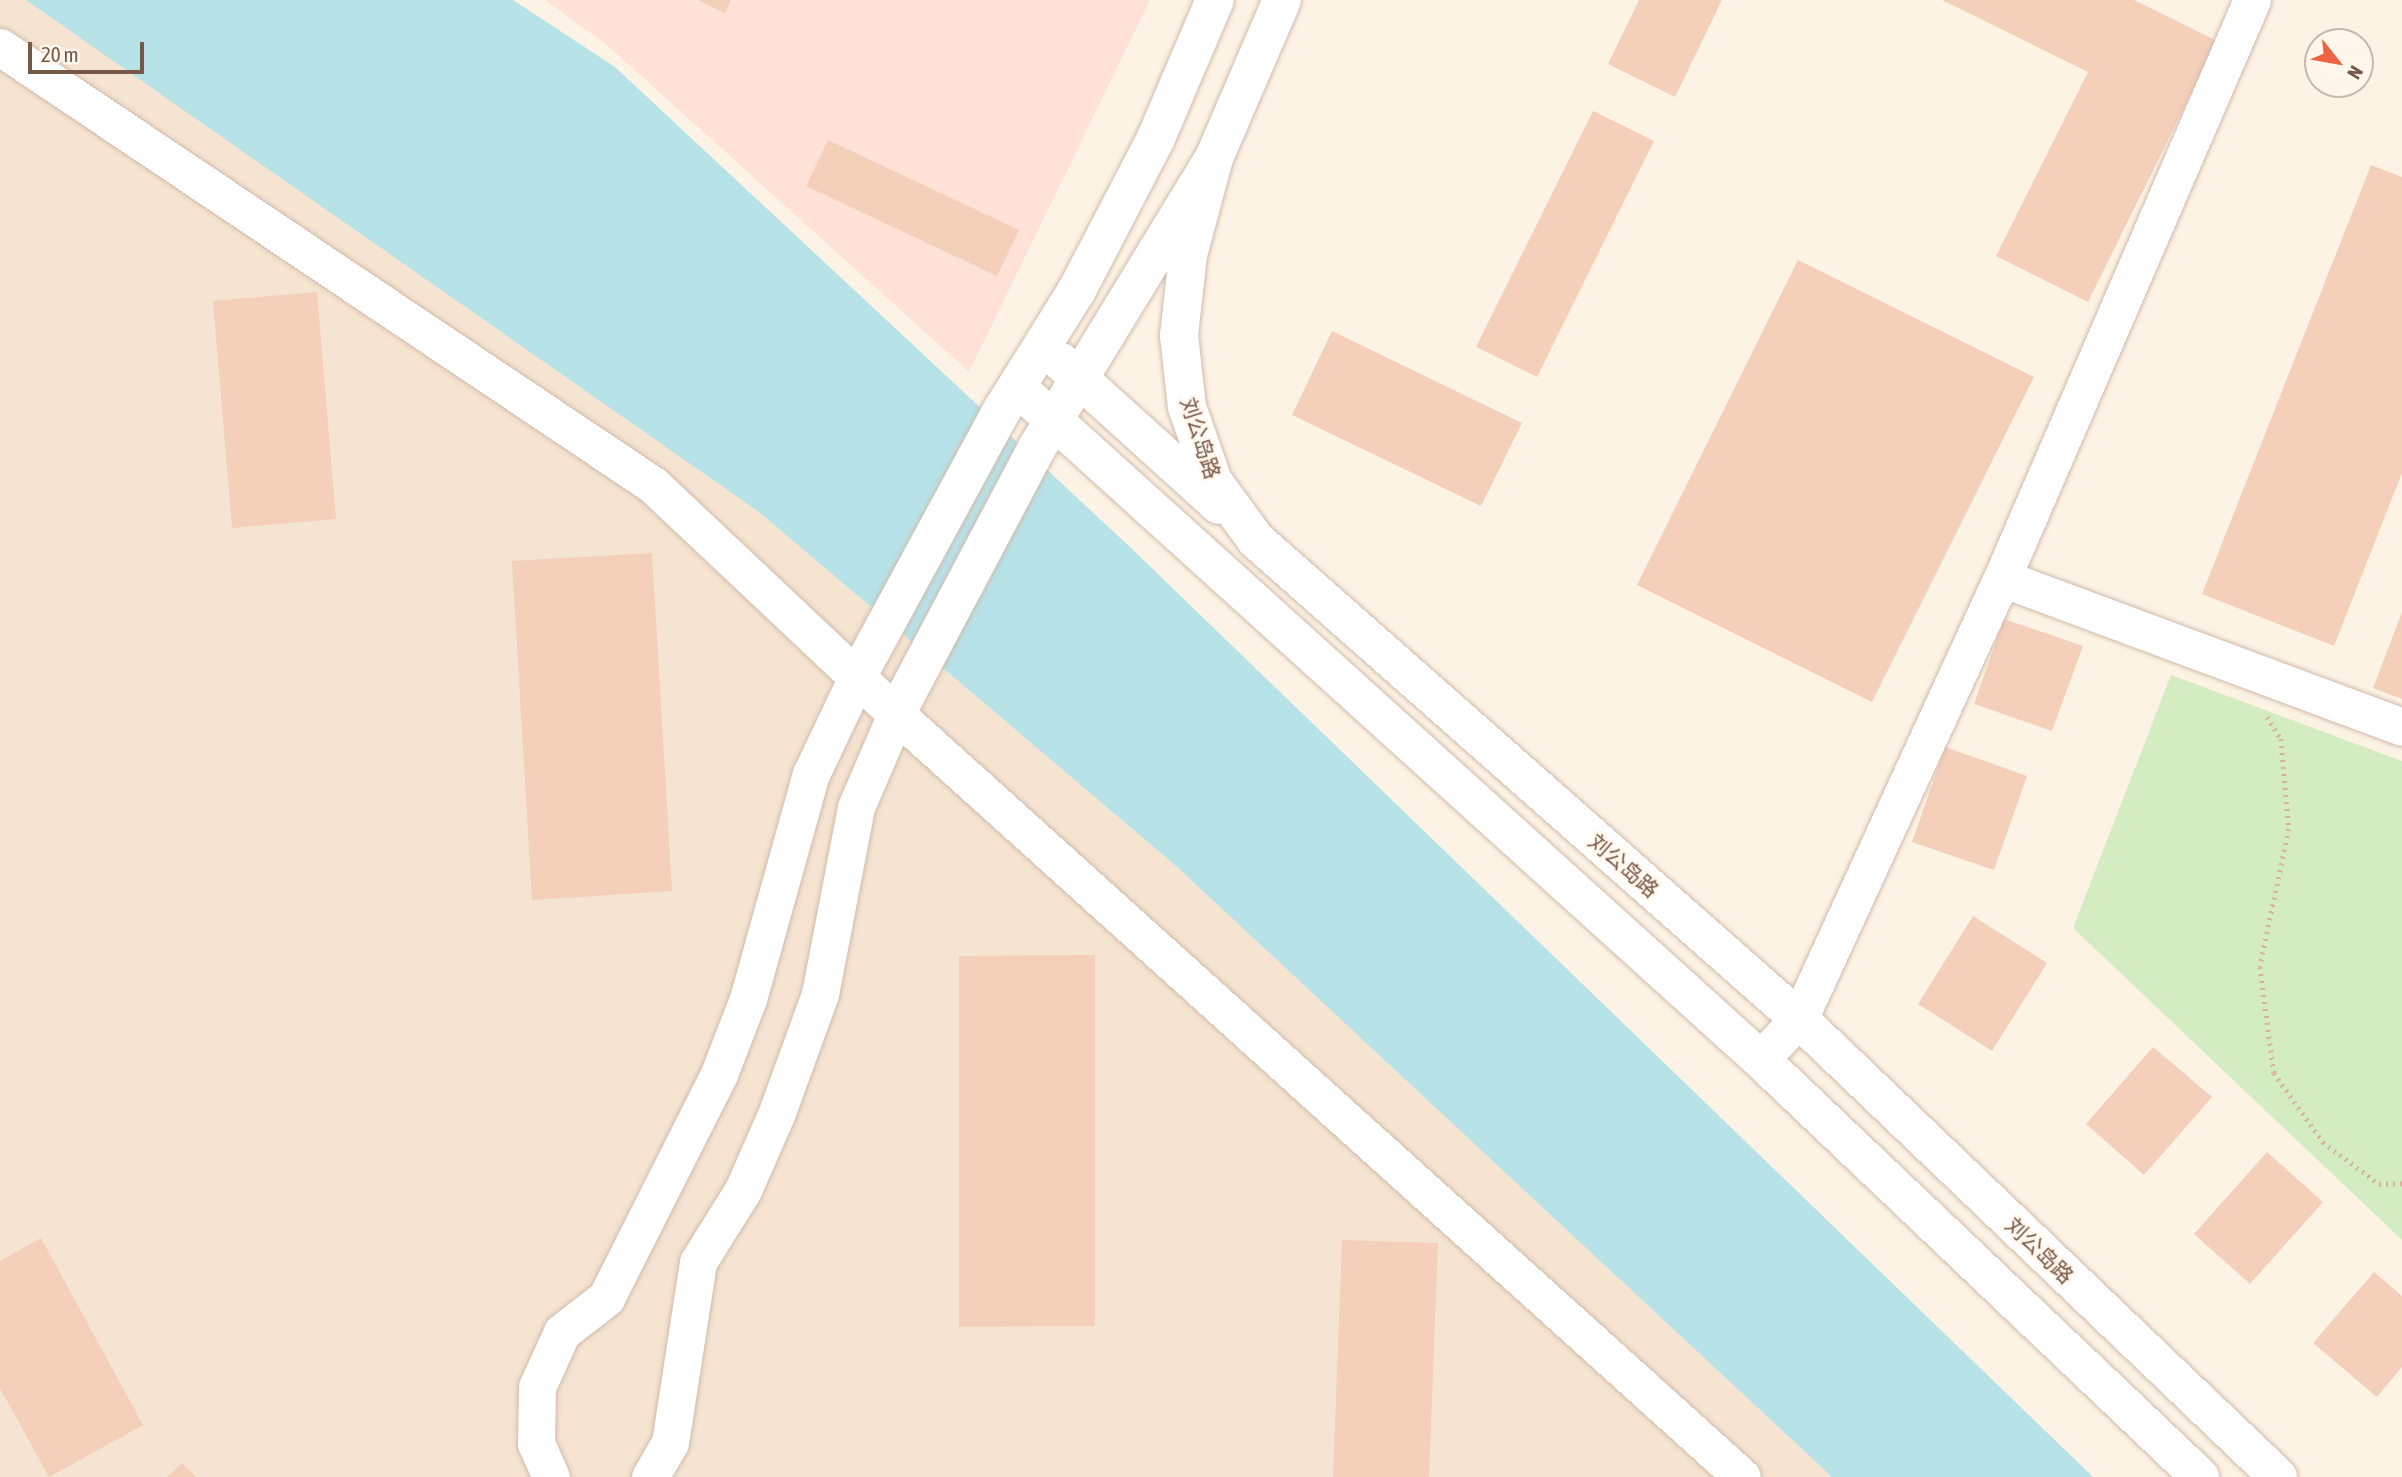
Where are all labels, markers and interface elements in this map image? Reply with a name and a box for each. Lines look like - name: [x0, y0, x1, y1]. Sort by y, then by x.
- scale bar: [32, 28, 147, 72]
- north arrow: [2304, 28, 2374, 98]
- text: 20 m: [41, 42, 79, 66]
- text: N: [2343, 62, 2368, 83]
- street label: 刘公岛路: [1176, 394, 1226, 482]
- street label: 刘公岛路: [1584, 828, 1664, 902]
- street label: 刘公岛路: [2001, 1212, 2079, 1288]

